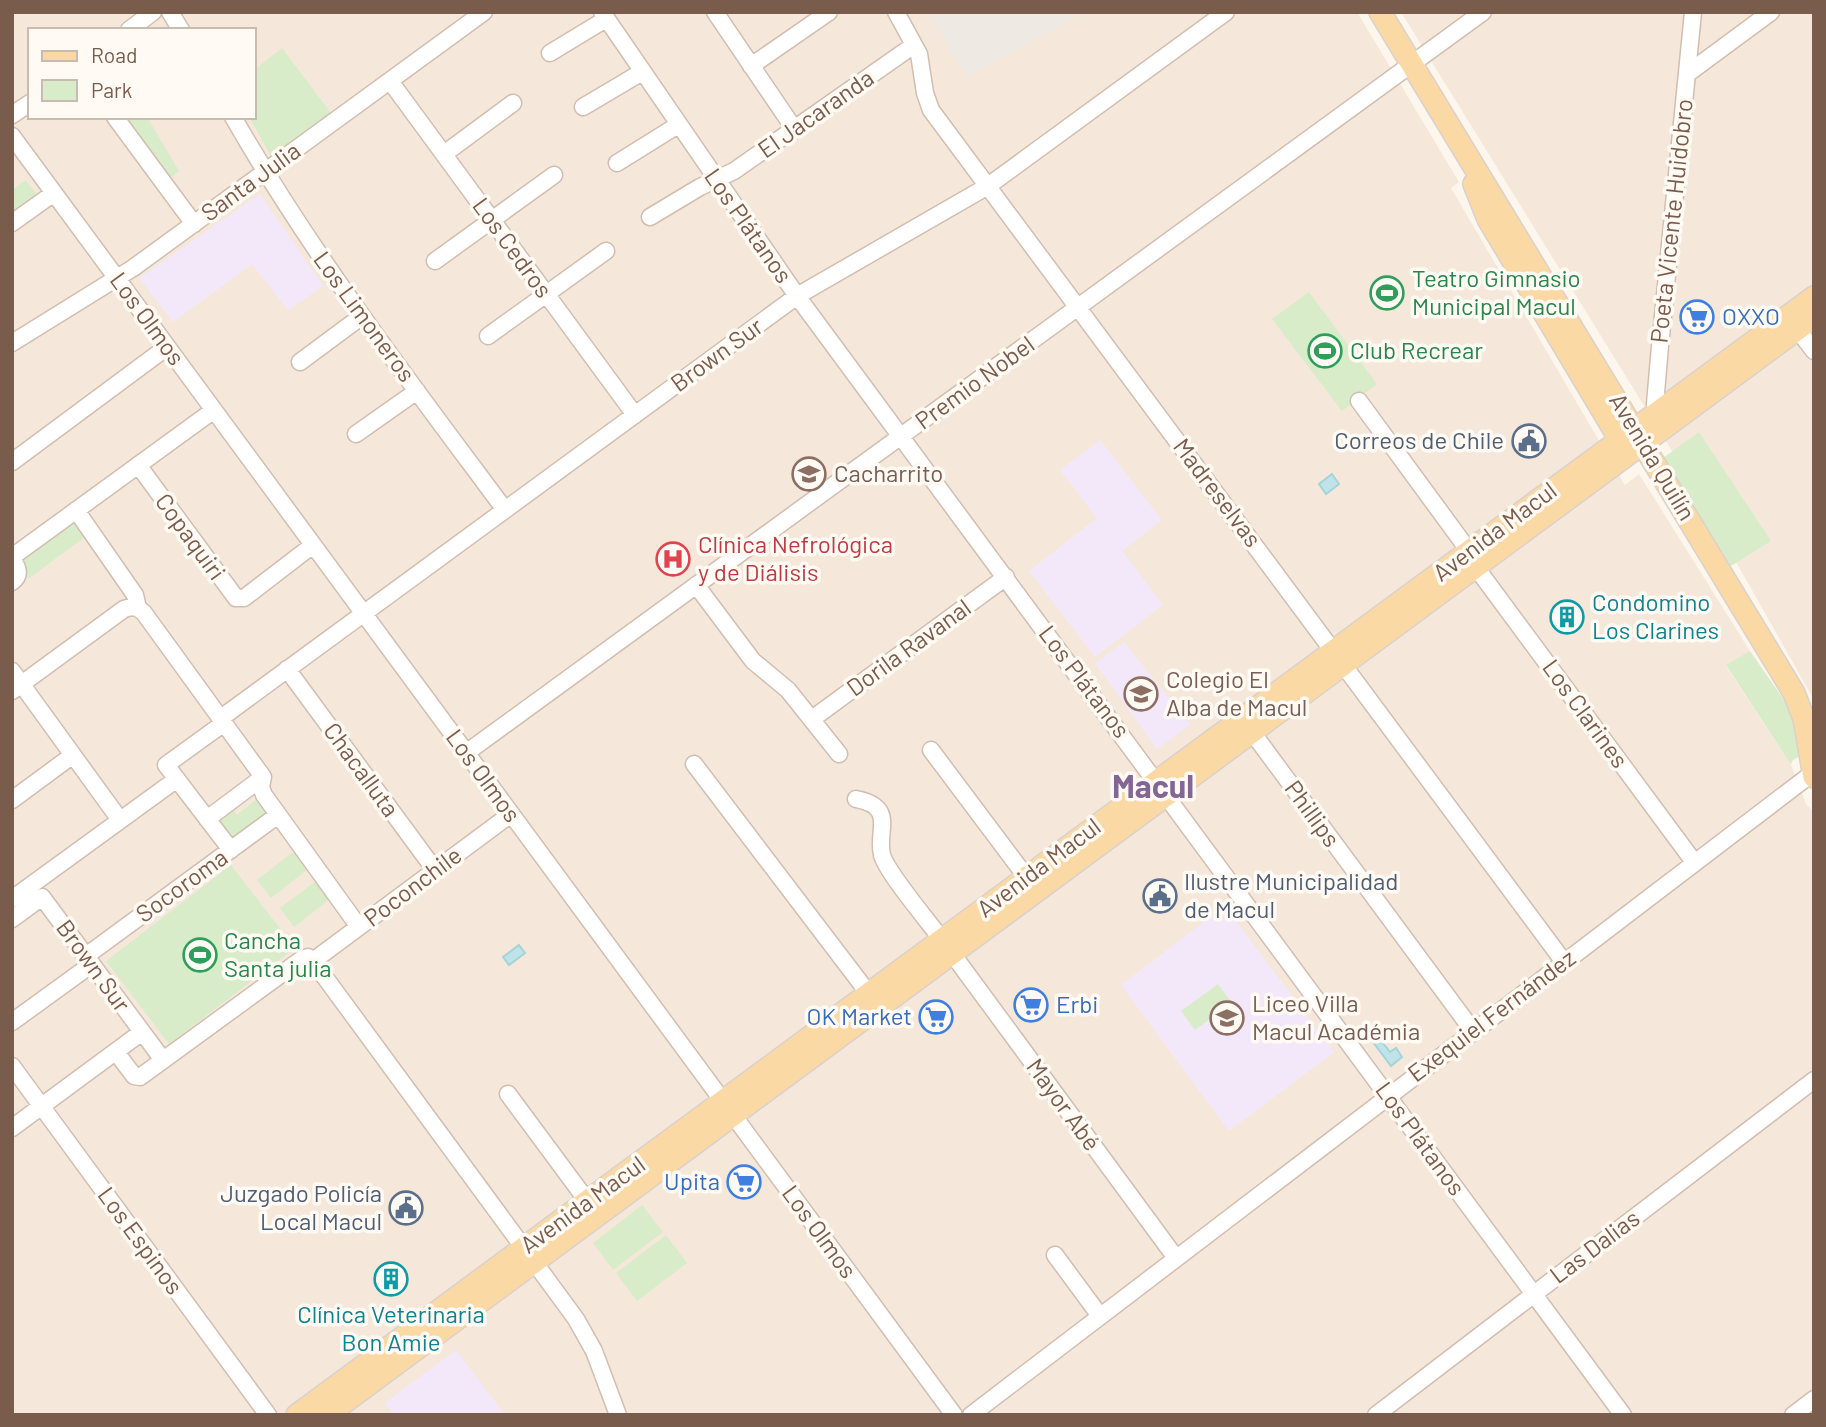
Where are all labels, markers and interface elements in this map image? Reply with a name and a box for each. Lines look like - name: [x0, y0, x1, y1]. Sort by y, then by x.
- legend: [28, 28, 256, 119]
- text: Road: [91, 42, 137, 67]
- street label: El Jacaranda: [752, 62, 879, 163]
- text: Park: [91, 77, 132, 102]
- street label: Poeta Vicente Huidobro: [1643, 97, 1698, 344]
- street label: Santa Julia: [195, 135, 305, 226]
- street label: Los Plátanos: [699, 162, 799, 288]
- street label: Los Cedros: [467, 191, 559, 303]
- street label: Los Limoneros: [308, 245, 422, 387]
- place label: Teatro Gimnasio Municipal Macul: [1412, 263, 1581, 320]
- street label: Los Olmos: [105, 266, 192, 370]
- sports icon: Teatro Gimnasio Municipal Macul: [1368, 274, 1406, 312]
- supermarket icon: OXXO: [1678, 298, 1716, 336]
- place label: OXXO: [1722, 301, 1780, 330]
- street label: Brown Sur: [664, 310, 768, 397]
- street label: Premio Nobel: [909, 329, 1039, 435]
- sports icon: Club Recrear: [1306, 332, 1344, 370]
- place label: Club Recrear: [1350, 335, 1483, 364]
- street label: Avenida Quilín: [1604, 387, 1703, 525]
- public building icon: Correos de Chile: [1510, 422, 1548, 460]
- place label: Correos de Chile: [1334, 425, 1504, 454]
- street label: Madreselvas: [1168, 432, 1268, 552]
- school or university icon: Cacharrito: [790, 455, 828, 493]
- place label: Cacharrito: [834, 458, 943, 487]
- street label: Avenida Macul: [1427, 475, 1562, 587]
- street label: Copaquiri: [150, 487, 232, 585]
- place label: Clínica Nefrológica y de Diálisis: [698, 529, 893, 586]
- hospital icon: Clínica Nefrológica y de Diálisis: [654, 540, 692, 578]
- place label: Condomino Los Clarines: [1592, 587, 1719, 644]
- street label: Dorila Ravanal: [840, 592, 976, 702]
- building icon: Condomino Los Clarines: [1548, 598, 1586, 636]
- street label: Los Plátanos: [1033, 619, 1137, 743]
- street label: Los Clarines: [1537, 653, 1635, 773]
- place label: Colegio El Alba de Macul: [1166, 664, 1307, 721]
- school or university icon: Colegio El Alba de Macul: [1122, 675, 1160, 713]
- street label: Chacalluta: [318, 716, 406, 822]
- street label: Los Olmos: [441, 723, 528, 827]
- district label: Macul: [1112, 766, 1194, 804]
- street label: Phillips: [1279, 774, 1347, 852]
- street label: Avenida Macul: [971, 811, 1106, 923]
- street label: Poconchile: [357, 840, 467, 932]
- street label: Socoroma: [130, 842, 233, 928]
- place label: Ilustre Municipalidad de Macul: [1184, 866, 1398, 923]
- public building icon: Ilustre Municipalidad de Macul: [1141, 877, 1179, 915]
- street label: Brown Sur: [51, 913, 138, 1017]
- place label: Cancha Santa julia: [224, 925, 332, 982]
- sports icon: Cancha Santa julia: [181, 936, 219, 974]
- street label: Exequiel Fernández: [1402, 942, 1581, 1087]
- supermarket icon: Erbi: [1012, 986, 1050, 1024]
- place label: Liceo Villa Macul Académia: [1252, 988, 1420, 1045]
- place label: Erbi: [1056, 989, 1098, 1018]
- supermarket icon: OK Market: [917, 998, 955, 1036]
- school or university icon: Liceo Villa Macul Académia: [1208, 999, 1246, 1037]
- place label: OK Market: [807, 1001, 912, 1030]
- street label: Mayor Abé: [1021, 1052, 1107, 1156]
- street label: Los Plátanos: [1370, 1076, 1472, 1201]
- street label: Avenida Macul: [514, 1149, 650, 1259]
- supermarket icon: Upita: [725, 1163, 763, 1201]
- place label: Upita: [664, 1166, 720, 1195]
- place label: Juzgado Policía Local Macul: [220, 1178, 382, 1235]
- street label: Los Olmos: [777, 1179, 864, 1283]
- street label: Los Espinos: [92, 1181, 190, 1300]
- public building icon: Juzgado Policía Local Macul: [387, 1189, 425, 1227]
- street label: Las Dalias: [1544, 1203, 1645, 1289]
- building icon: Clínica Veterinaria Bon Amie: [372, 1260, 410, 1298]
- place label: Clínica Veterinaria Bon Amie: [297, 1299, 485, 1356]

